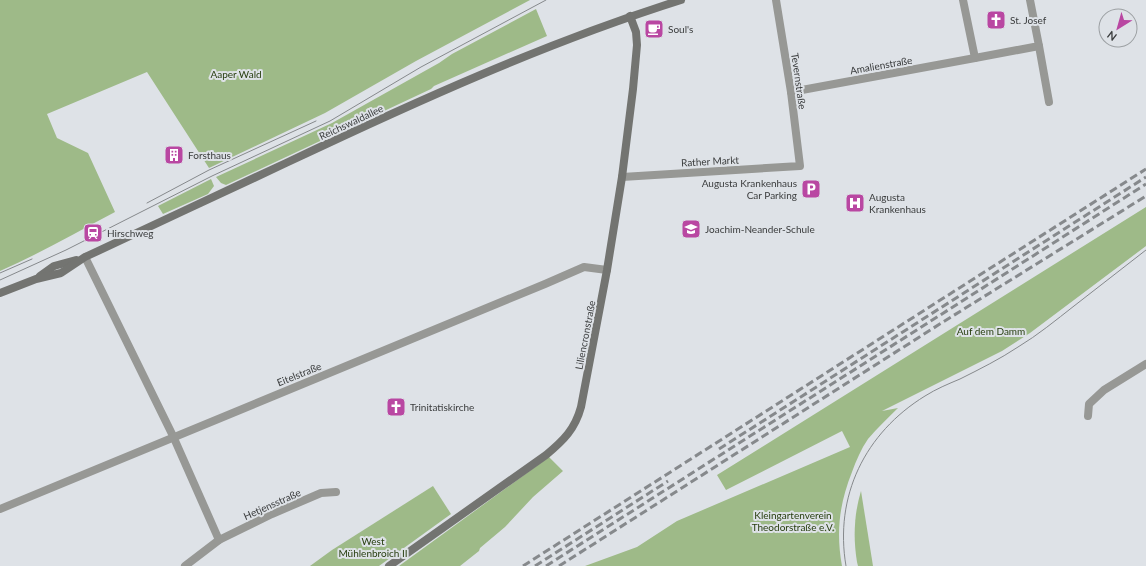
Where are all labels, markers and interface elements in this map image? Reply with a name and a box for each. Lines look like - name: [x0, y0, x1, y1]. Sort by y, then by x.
- north arrow: [1098, 8, 1138, 48]
- church icon: St. Josef: [985, 9, 1007, 31]
- place label: St. Josef: [1010, 14, 1047, 26]
- cafe icon: Soul's: [643, 18, 665, 40]
- place label: Soul's: [668, 23, 693, 35]
- text: N: [1104, 29, 1119, 44]
- street label: Tevernstraße: [789, 52, 809, 110]
- street label: Amalienstraße: [849, 54, 913, 76]
- park label: Aaper Wald: [210, 68, 262, 80]
- street label: Reichswaldallee: [317, 102, 385, 142]
- building icon: Forsthaus: [163, 144, 185, 166]
- place label: Forsthaus: [188, 149, 231, 161]
- street label: Rather Markt: [681, 153, 740, 169]
- place label: Augusta Krankenhaus Car Parking: [702, 177, 797, 201]
- parking icon: Augusta Krankenhaus Car Parking: [800, 178, 822, 200]
- place label: Augusta Krankenhaus: [869, 191, 926, 215]
- hospital icon: Augusta Krankenhaus: [844, 192, 866, 214]
- school or university icon: Joachim-Neander-Schule: [680, 218, 702, 240]
- station icon: Hirschweg: [82, 222, 104, 244]
- place label: Joachim-Neander-Schule: [705, 223, 815, 235]
- place label: Hirschweg: [107, 227, 154, 239]
- street label: Liliencronstraße: [572, 299, 598, 371]
- park label: Auf dem Damm: [957, 325, 1025, 337]
- street label: Eitelstraße: [275, 360, 323, 388]
- church icon: Trinitatiskirche: [385, 396, 407, 418]
- place label: Trinitatiskirche: [410, 401, 474, 413]
- street label: Hetjensstraße: [241, 486, 303, 522]
- park label: Kleingartenverein Theodorstraße e.V.: [752, 509, 834, 533]
- park label: West Mühlenbroich II: [338, 535, 408, 559]

